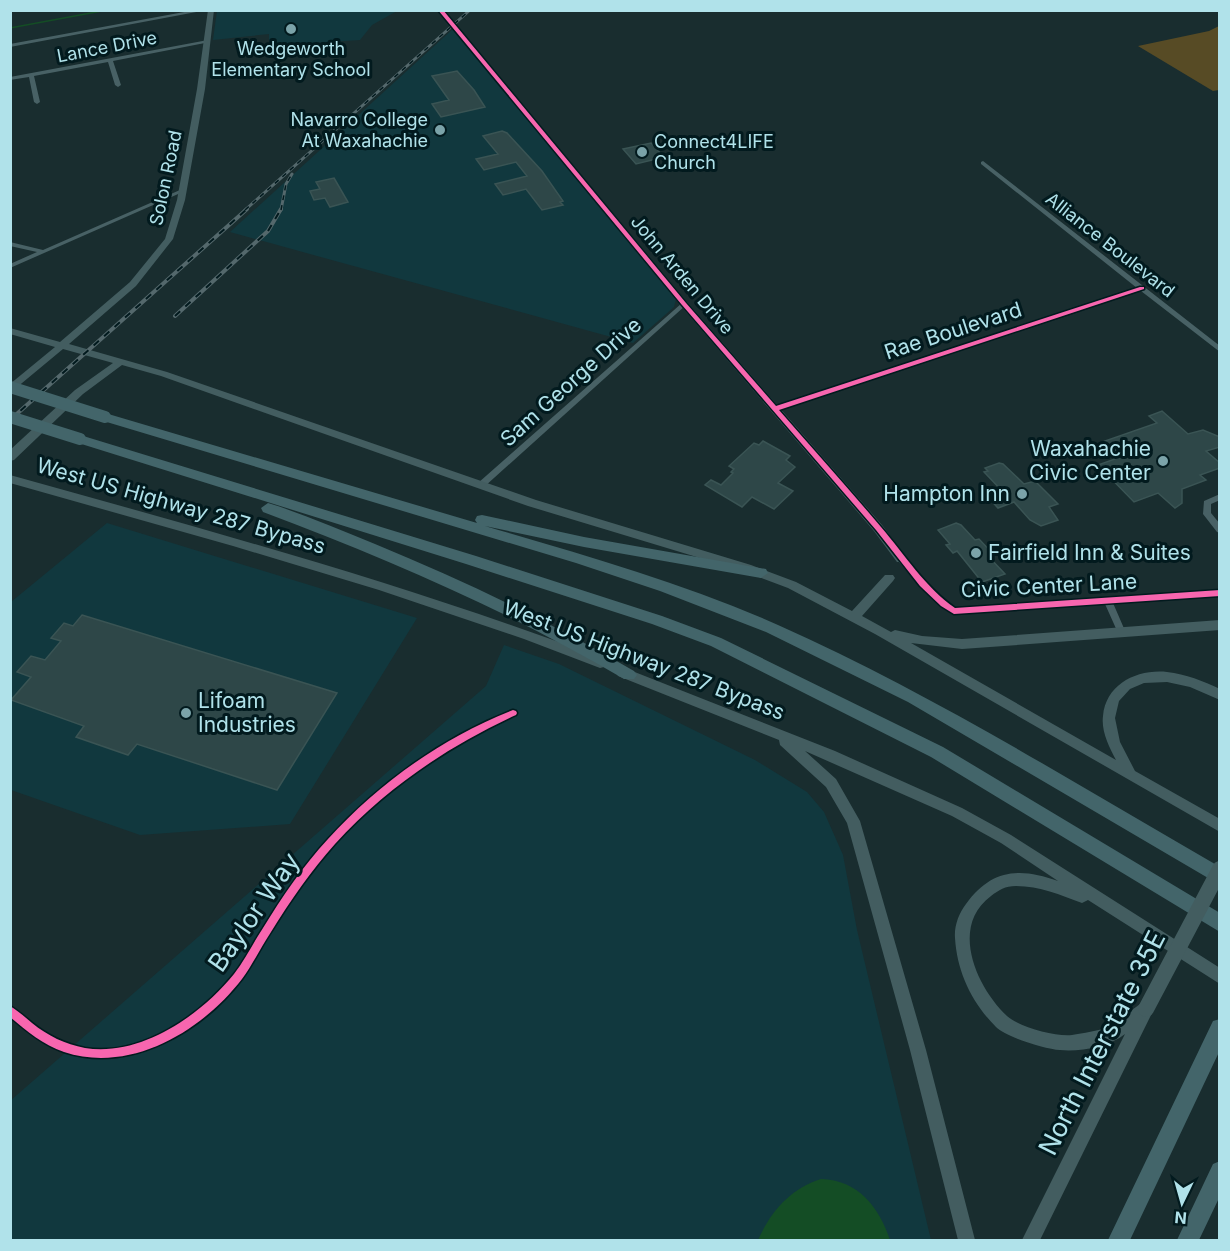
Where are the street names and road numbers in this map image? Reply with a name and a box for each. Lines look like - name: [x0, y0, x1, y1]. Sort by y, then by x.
- street label: Lance Drive: [55, 27, 159, 66]
- street label: Solon Road: [145, 128, 186, 227]
- street label: Alliance Boulevard: [1042, 188, 1179, 301]
- street label: John Arden Drive: [627, 211, 738, 338]
- street label: Rae Boulevard: [881, 297, 1025, 364]
- street label: Sam George Drive: [495, 312, 646, 451]
- street label: West US Highway 287 Bypass: [34, 452, 328, 559]
- street label: Civic Center Lane: [960, 568, 1138, 603]
- street label: West US Highway 287 Bypass: [500, 594, 788, 725]
- street label: Baylor Way: [201, 846, 306, 977]
- street label: North Interstate 35E: [1032, 926, 1171, 1160]

